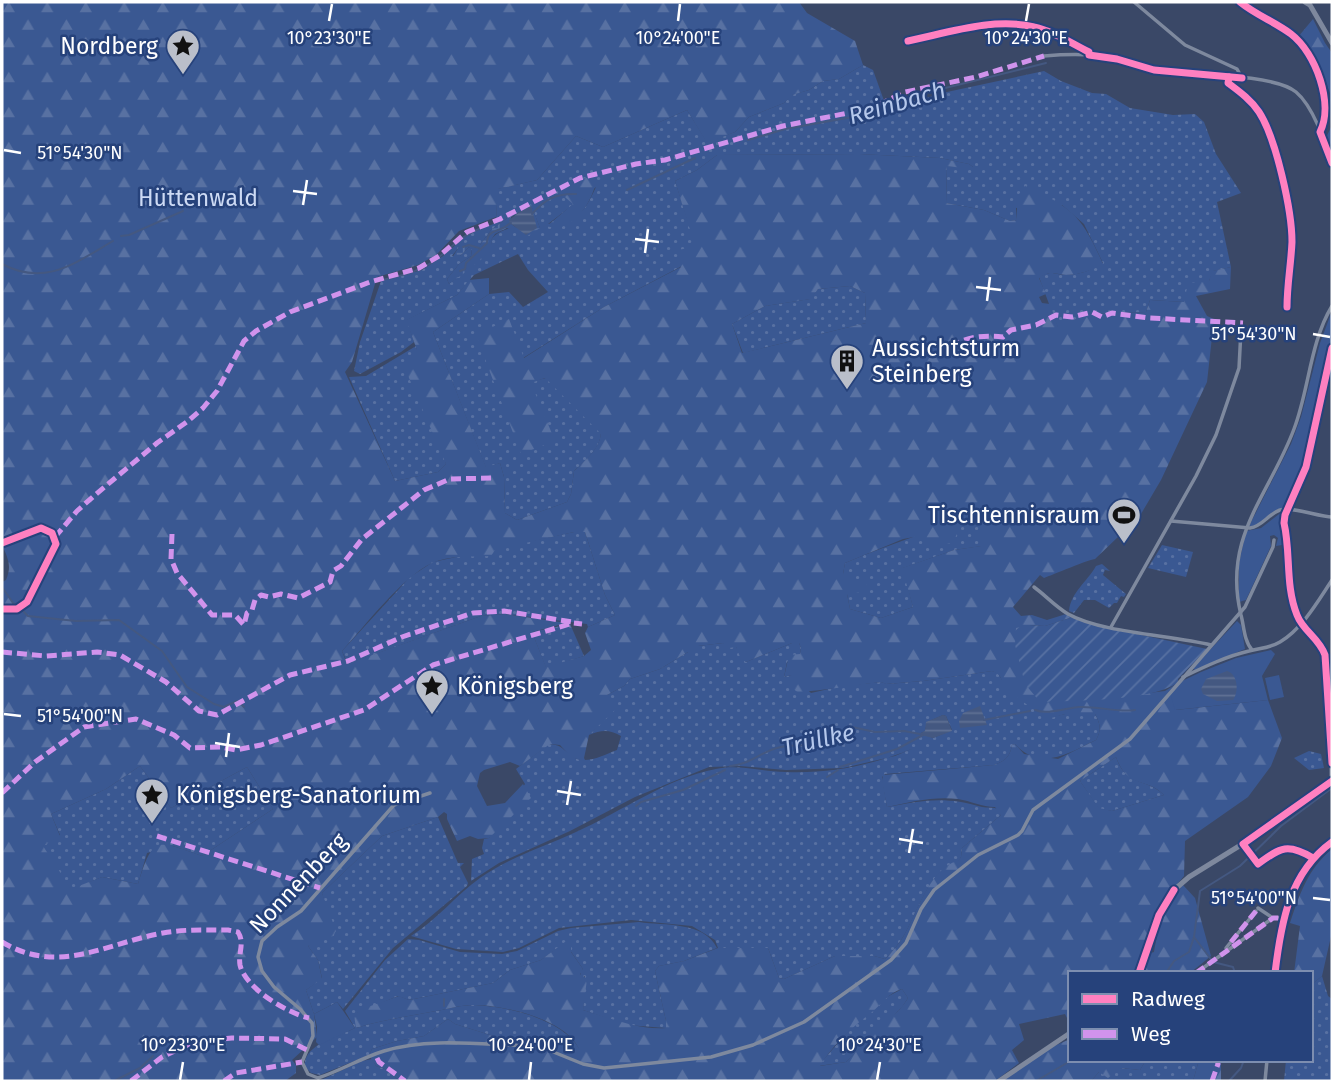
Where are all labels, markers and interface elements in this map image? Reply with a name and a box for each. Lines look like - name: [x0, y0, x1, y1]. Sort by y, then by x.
- place icon: Nordberg: [164, 27, 202, 76]
- text: 10°23'30"E: [287, 27, 371, 49]
- text: 10°24'00"E: [636, 27, 720, 49]
- text: 10°24'30"E: [984, 27, 1068, 49]
- place label: Nordberg: [60, 32, 158, 60]
- water label: Reinbach: [845, 76, 949, 130]
- text: 51°54'30"N: [37, 142, 123, 164]
- park label: Hüttenwald: [138, 184, 258, 212]
- text: 51°54'30"N: [1211, 323, 1297, 345]
- place label: Aussichtsturm Steinberg: [872, 334, 1020, 388]
- building icon: Aussichtsturm Steinberg: [828, 342, 866, 391]
- sports icon: Tischtennisraum: [1105, 496, 1143, 545]
- place label: Tischtennisraum: [928, 501, 1100, 529]
- place icon: Königsberg: [413, 667, 451, 716]
- place label: Königsberg: [457, 672, 573, 700]
- text: 51°54'00"N: [37, 705, 123, 727]
- water label: Trüllke: [779, 718, 857, 762]
- place icon: Königsberg-Sanatorium: [133, 776, 171, 825]
- place label: Königsberg-Sanatorium: [176, 781, 421, 809]
- street label: Nonnenberg: [243, 827, 353, 939]
- text: 51°54'00"N: [1211, 887, 1297, 909]
- legend: [1068, 971, 1313, 1062]
- text: Radweg: [1131, 986, 1205, 1012]
- text: Weg: [1131, 1021, 1171, 1047]
- text: 10°23'30"E: [141, 1034, 225, 1056]
- text: 10°24'00"E: [489, 1034, 573, 1056]
- text: 10°24'30"E: [838, 1034, 922, 1056]

